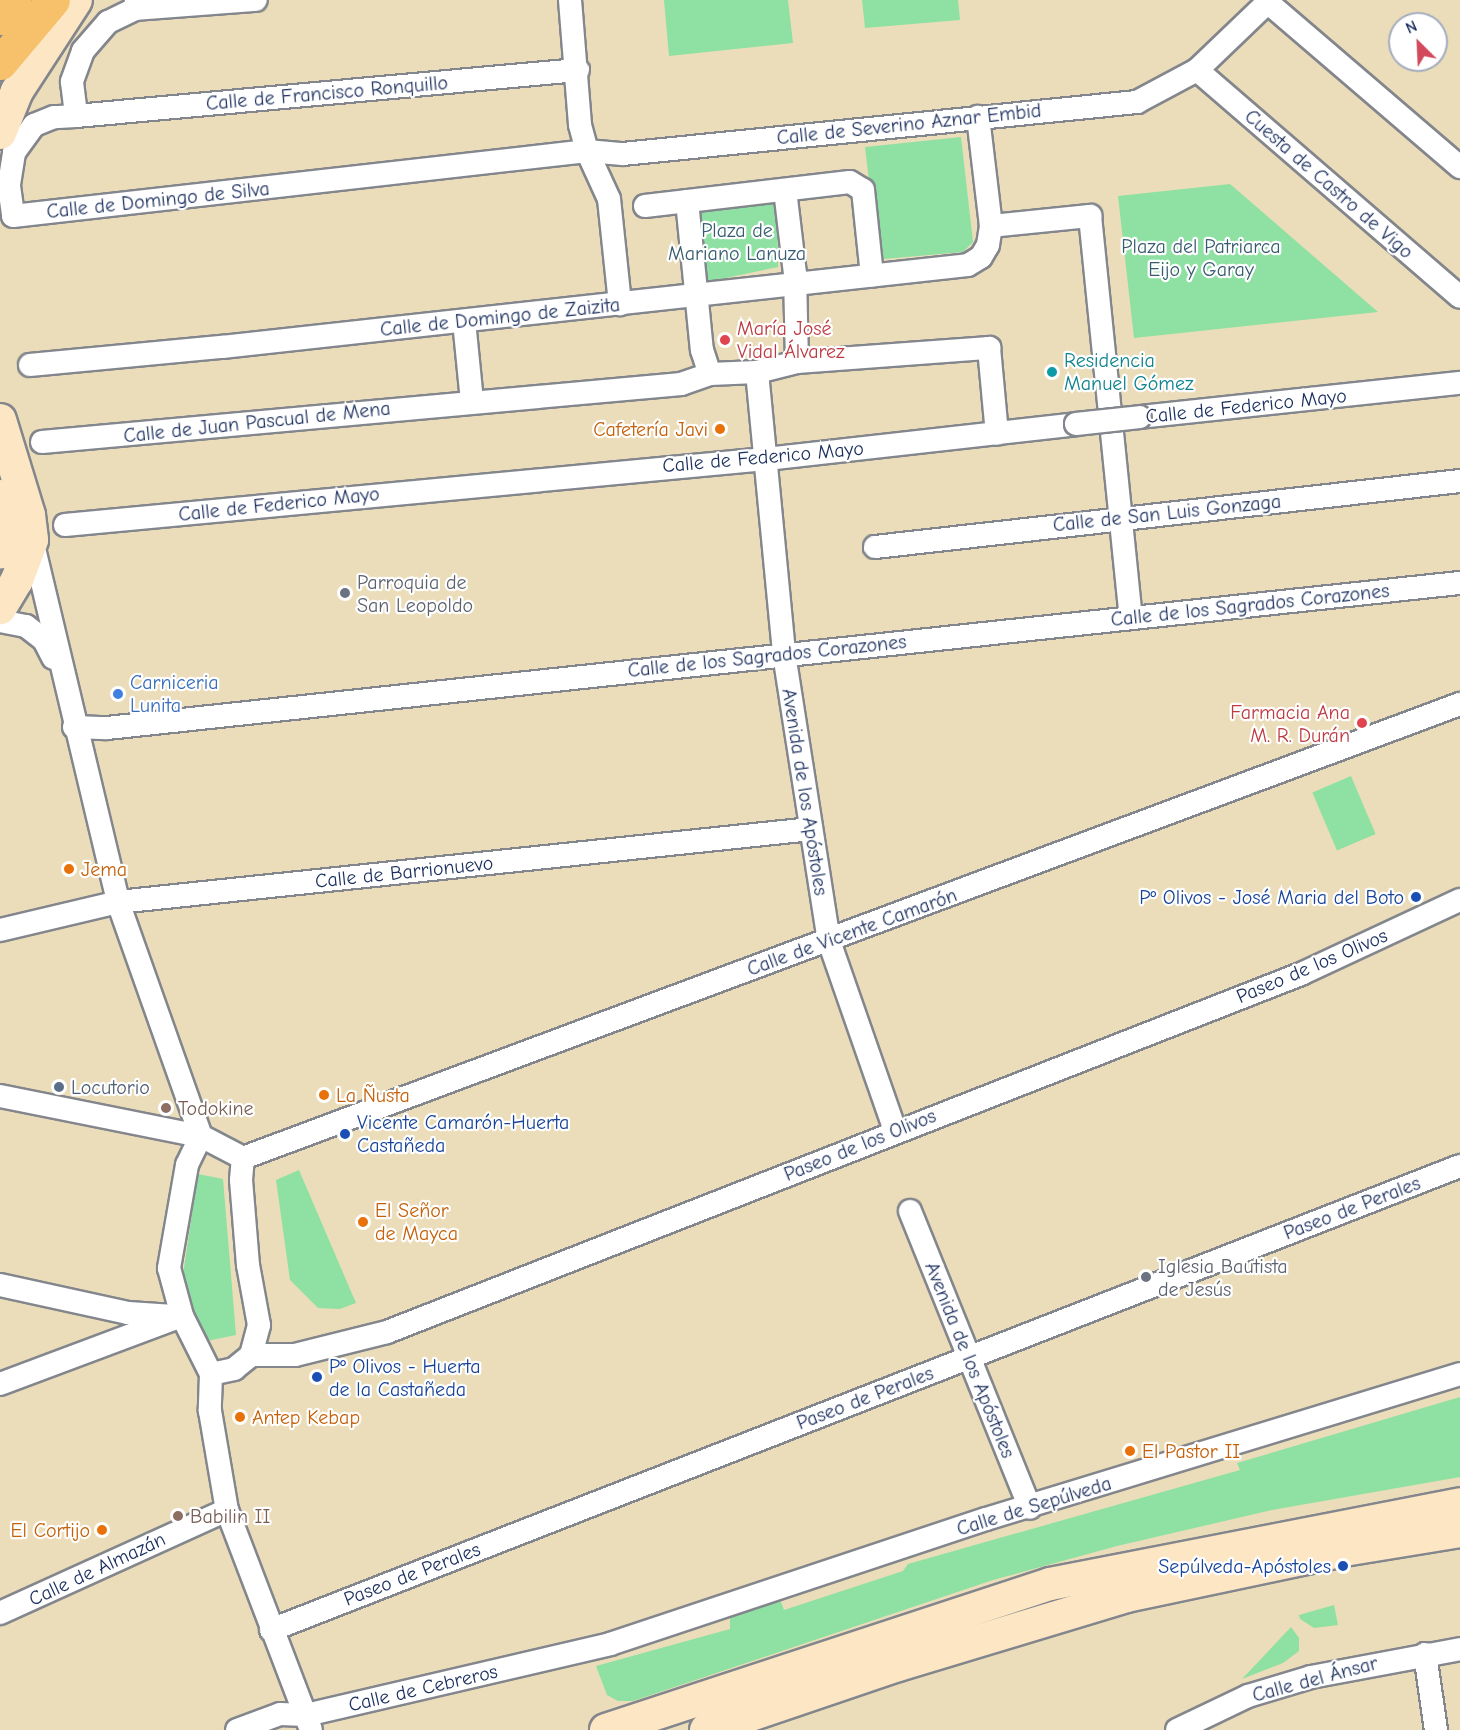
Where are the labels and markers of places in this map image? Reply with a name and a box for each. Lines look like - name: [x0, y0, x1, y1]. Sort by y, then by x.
- place label: María José Vidal Álvarez: [737, 316, 845, 363]
- marker: María José Vidal Álvarez: [718, 333, 732, 347]
- place label: Residencia Manuel Gómez: [1064, 348, 1194, 395]
- marker: Residencia Manuel Gómez: [1045, 365, 1059, 379]
- place label: Cafetería Javi: [593, 417, 708, 441]
- marker: Cafetería Javi: [713, 422, 727, 436]
- place label: Parroquia de San Leopoldo: [357, 570, 473, 617]
- marker: Parroquia de San Leopoldo: [338, 586, 352, 600]
- place label: Carniceria Lunita: [130, 670, 219, 717]
- marker: Carniceria Lunita: [111, 687, 125, 701]
- place label: Farmacia Ana M. R. Durán: [1230, 700, 1350, 747]
- marker: Farmacia Ana M. R. Durán: [1355, 716, 1369, 730]
- place label: Jema: [81, 857, 127, 881]
- marker: Jema: [62, 862, 76, 876]
- place label: Pº Olivos - José Maria del Boto: [1139, 885, 1404, 909]
- marker: Pº Olivos - José Maria del Boto: [1409, 890, 1423, 904]
- place label: Locutorio: [71, 1075, 150, 1099]
- marker: Locutorio: [52, 1080, 66, 1094]
- place label: La Ñusta: [336, 1083, 410, 1107]
- marker: La Ñusta: [317, 1088, 331, 1102]
- place label: Todokine: [178, 1096, 254, 1120]
- marker: Todokine: [159, 1101, 173, 1115]
- place label: Vicente Camarón-Huerta Castañeda: [357, 1110, 569, 1157]
- marker: Vicente Camarón-Huerta Castañeda: [338, 1127, 352, 1141]
- place label: El Señor de Mayca: [375, 1198, 458, 1245]
- marker: El Señor de Mayca: [356, 1215, 370, 1229]
- place label: Iglesia Bautista de Jesús: [1158, 1254, 1288, 1301]
- marker: Iglesia Bautista de Jesús: [1139, 1270, 1153, 1284]
- place label: Pº Olivos - Huerta de la Castañeda: [329, 1354, 480, 1401]
- marker: Pº Olivos - Huerta de la Castañeda: [310, 1370, 324, 1384]
- place label: Antep Kebap: [252, 1405, 360, 1429]
- marker: Antep Kebap: [233, 1410, 247, 1424]
- place label: El Pastor II: [1142, 1439, 1240, 1463]
- marker: El Pastor II: [1123, 1444, 1137, 1458]
- place label: Babilin II: [190, 1504, 270, 1528]
- marker: Babilin II: [171, 1509, 185, 1523]
- place label: El Cortijo: [11, 1518, 90, 1542]
- marker: El Cortijo: [95, 1523, 109, 1537]
- place label: Sepúlveda-Apóstoles: [1158, 1554, 1331, 1578]
- marker: Sepúlveda-Apóstoles: [1336, 1559, 1350, 1573]

